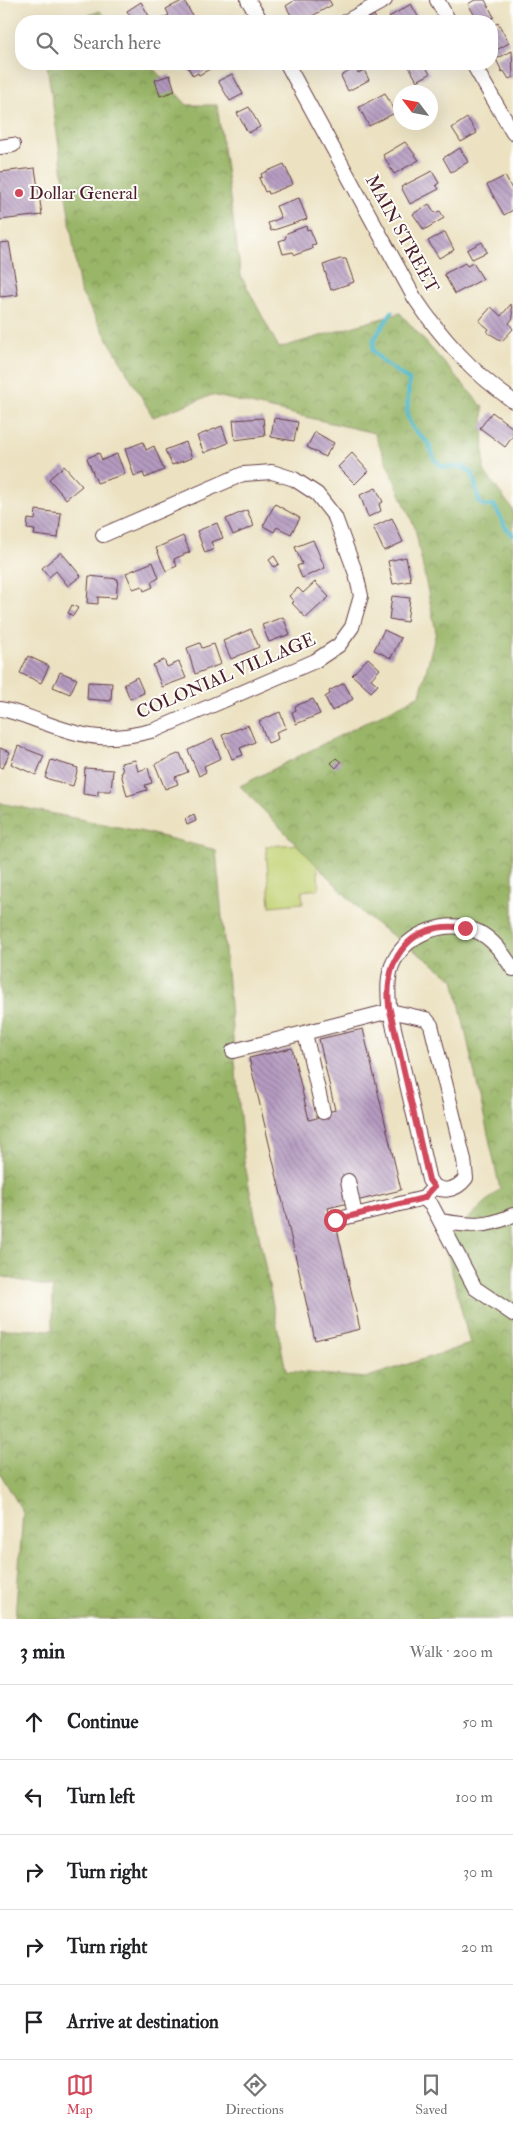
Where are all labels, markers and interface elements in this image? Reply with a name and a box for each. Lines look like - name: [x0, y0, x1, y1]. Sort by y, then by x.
- search box: [15, 15, 498, 70]
- icon: search: [33, 29, 61, 57]
- text: Search here: [73, 31, 161, 55]
- north arrow: [393, 85, 438, 130]
- street label: MAIN STREET: [360, 171, 444, 298]
- place label: Dollar General: [29, 182, 138, 205]
- marker: Dollar General: [13, 187, 25, 199]
- street label: COLONIAL VILLAGE: [133, 628, 319, 724]
- route end: [454, 917, 477, 940]
- route start: [324, 1209, 347, 1232]
- text: 3 min: [20, 1638, 65, 1665]
- text: Walk · 200 m: [410, 1642, 493, 1662]
- icon: ahead: [20, 1708, 48, 1736]
- text: Continue: [67, 1710, 138, 1734]
- text: 50 m: [462, 1712, 493, 1732]
- icon: left: [20, 1783, 48, 1811]
- text: Turn left: [67, 1785, 135, 1809]
- text: 100 m: [455, 1787, 493, 1807]
- icon: right: [20, 1858, 48, 1886]
- text: Turn right: [67, 1860, 147, 1884]
- text: 30 m: [463, 1862, 493, 1882]
- icon: right: [20, 1933, 48, 1961]
- text: Turn right: [67, 1935, 147, 1959]
- text: 20 m: [461, 1937, 493, 1957]
- icon: arrive: [20, 2008, 48, 2036]
- text: Arrive at destination: [67, 2010, 219, 2034]
- tab: Map: [66, 2071, 94, 2118]
- tab: Directions: [225, 2071, 284, 2118]
- tab: Saved: [415, 2071, 447, 2118]

